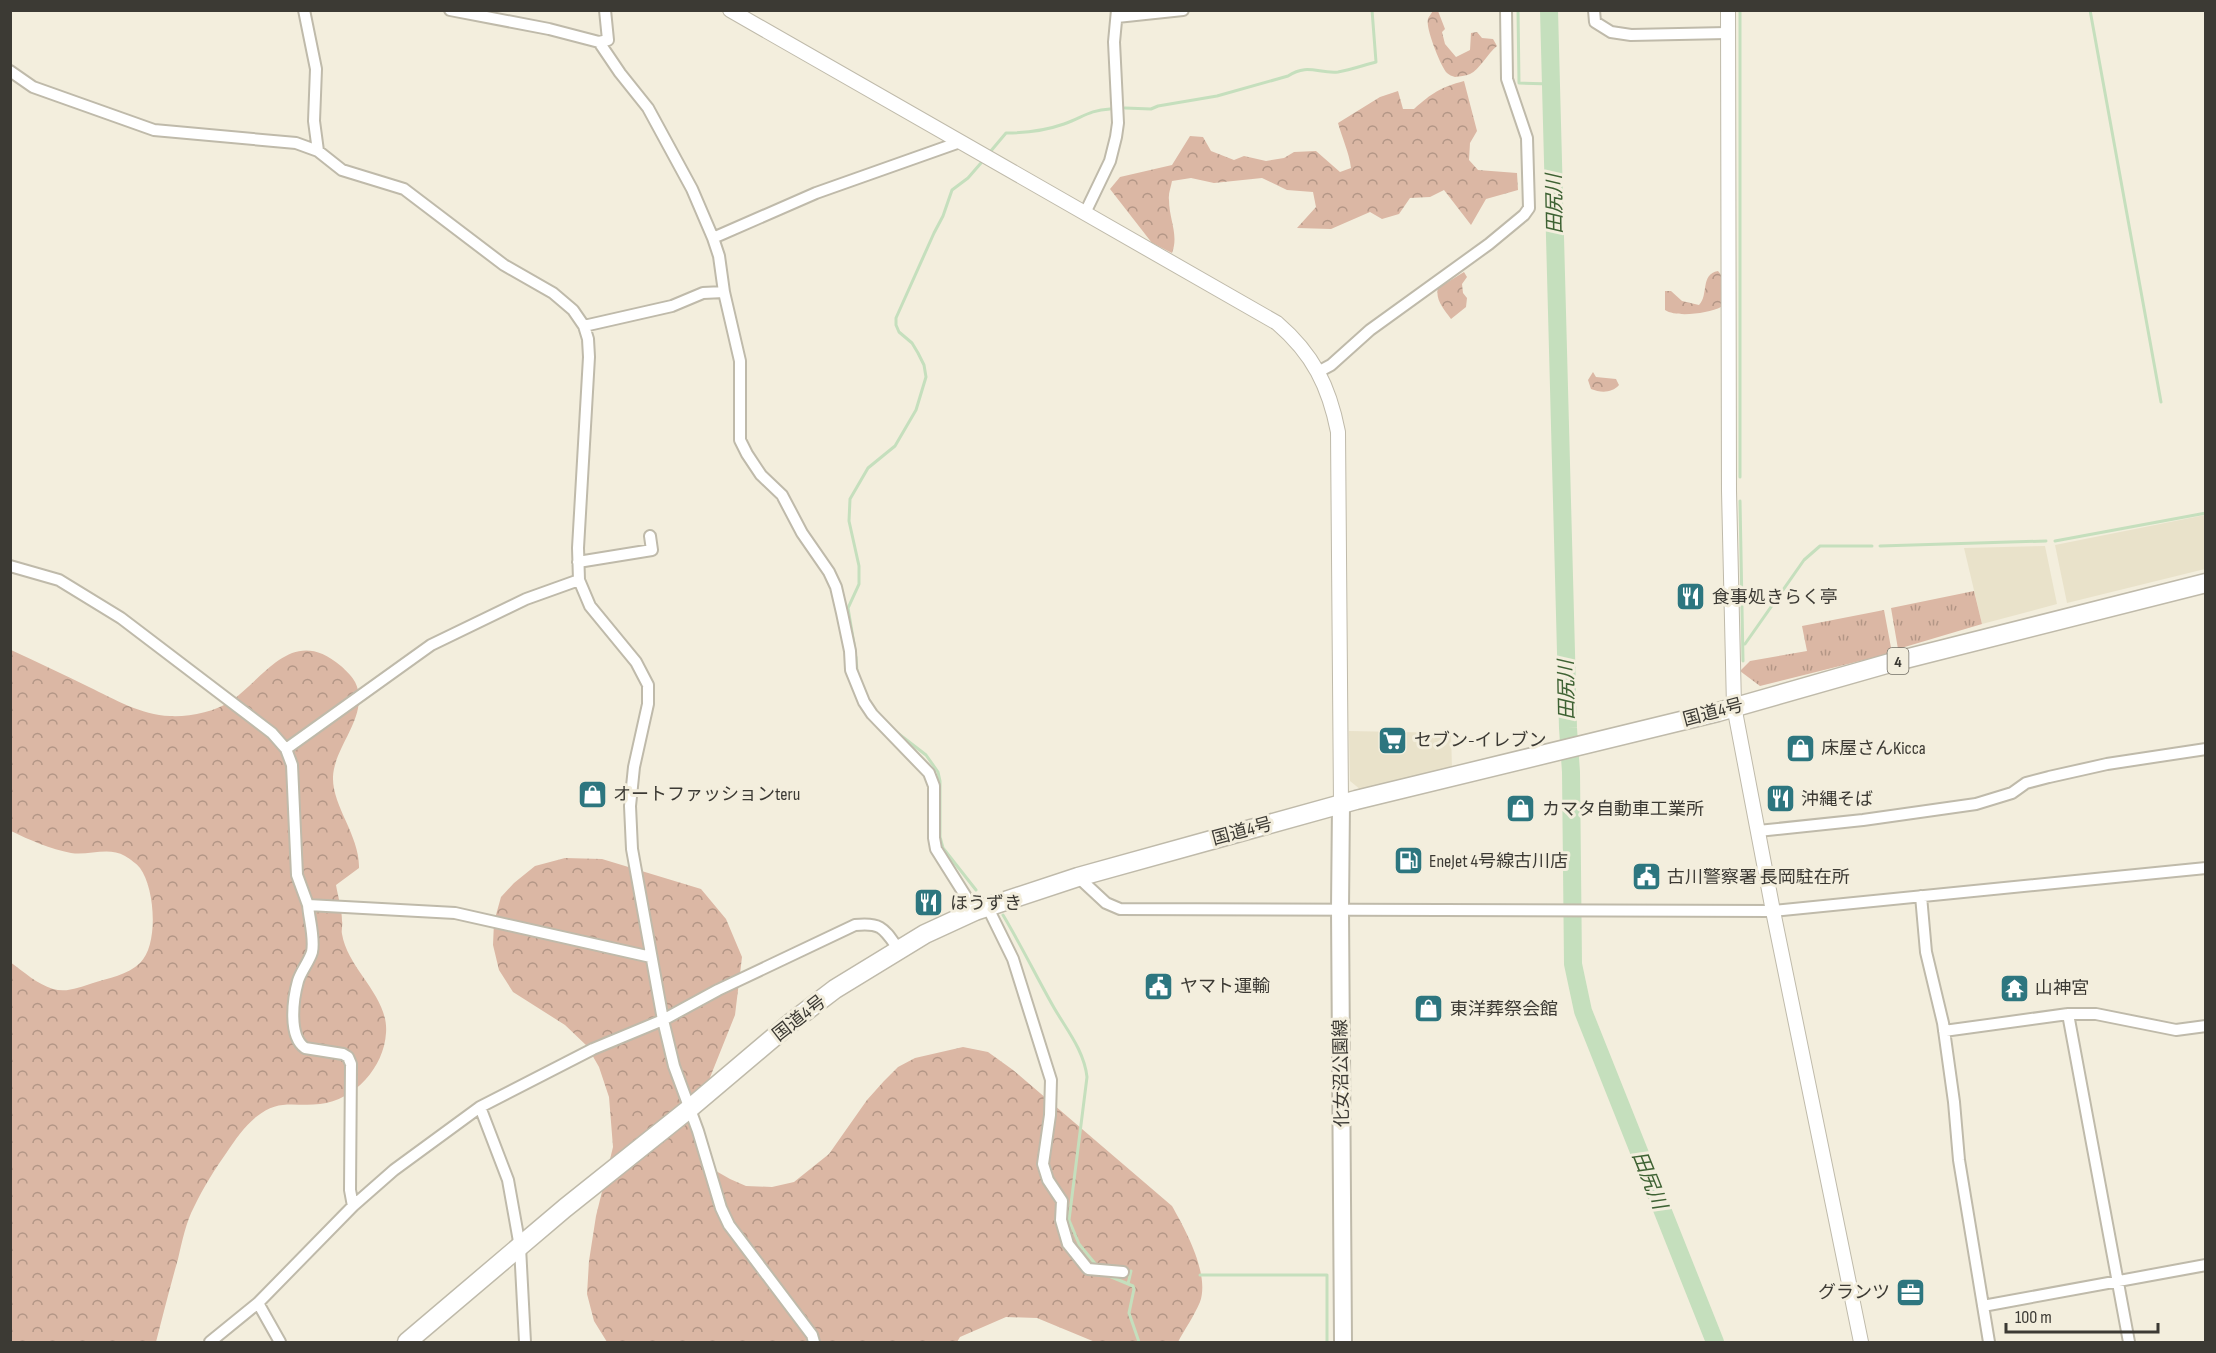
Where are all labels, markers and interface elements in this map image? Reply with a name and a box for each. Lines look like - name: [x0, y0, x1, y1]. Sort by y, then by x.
- water label: 田尻川: [1542, 172, 1568, 234]
- restaurant icon: 食事処きらく亭: [1675, 581, 1707, 613]
- place label: 食事処きらく亭: [1712, 587, 1838, 608]
- road number: 4: [1888, 648, 1908, 674]
- water label: 田尻川: [1554, 658, 1580, 720]
- street label: 国道4号: [1681, 694, 1746, 731]
- supermarket icon: セブン-イレブン: [1377, 724, 1409, 756]
- place label: セブン-イレブン: [1414, 730, 1547, 751]
- shop icon: 床屋さんKicca: [1784, 732, 1816, 764]
- place label: 床屋さんKicca: [1821, 738, 1926, 759]
- shop icon: オートファッションteru: [576, 778, 608, 810]
- restaurant icon: 沖縄そば: [1764, 783, 1796, 815]
- place label: オートファッションteru: [613, 784, 800, 805]
- place label: 沖縄そば: [1801, 789, 1873, 810]
- shop icon: カマタ自動車工業所: [1505, 793, 1537, 825]
- place label: カマタ自動車工業所: [1542, 799, 1704, 820]
- street label: 国道4号: [1210, 813, 1275, 850]
- fuel station icon: EneJet 4号線古川店: [1392, 845, 1424, 877]
- place label: EneJet 4号線古川店: [1429, 851, 1568, 872]
- public building icon: 古川警察署 長岡駐在所: [1630, 861, 1662, 893]
- place label: 古川警察署 長岡駐在所: [1667, 867, 1850, 888]
- restaurant icon: ほうずき: [913, 887, 945, 919]
- place label: ほうずき: [950, 893, 1022, 914]
- public building icon: ヤマト運輸: [1143, 970, 1175, 1002]
- temple icon: 山神宮: [1998, 972, 2030, 1004]
- place label: ヤマト運輸: [1180, 976, 1270, 997]
- place label: 山神宮: [2035, 978, 2089, 999]
- street label: 国道4号: [769, 991, 830, 1046]
- shop icon: 東洋葬祭会館: [1413, 993, 1445, 1025]
- place label: 東洋葬祭会館: [1450, 999, 1558, 1020]
- street label: 化女沼公園線: [1330, 1019, 1353, 1127]
- water label: 田尻川: [1627, 1148, 1672, 1215]
- office icon: グランツ: [1895, 1276, 1927, 1308]
- place label: グランツ: [1818, 1282, 1890, 1303]
- scale bar: [2006, 1296, 2158, 1334]
- text: 100 m: [2015, 1307, 2052, 1328]

